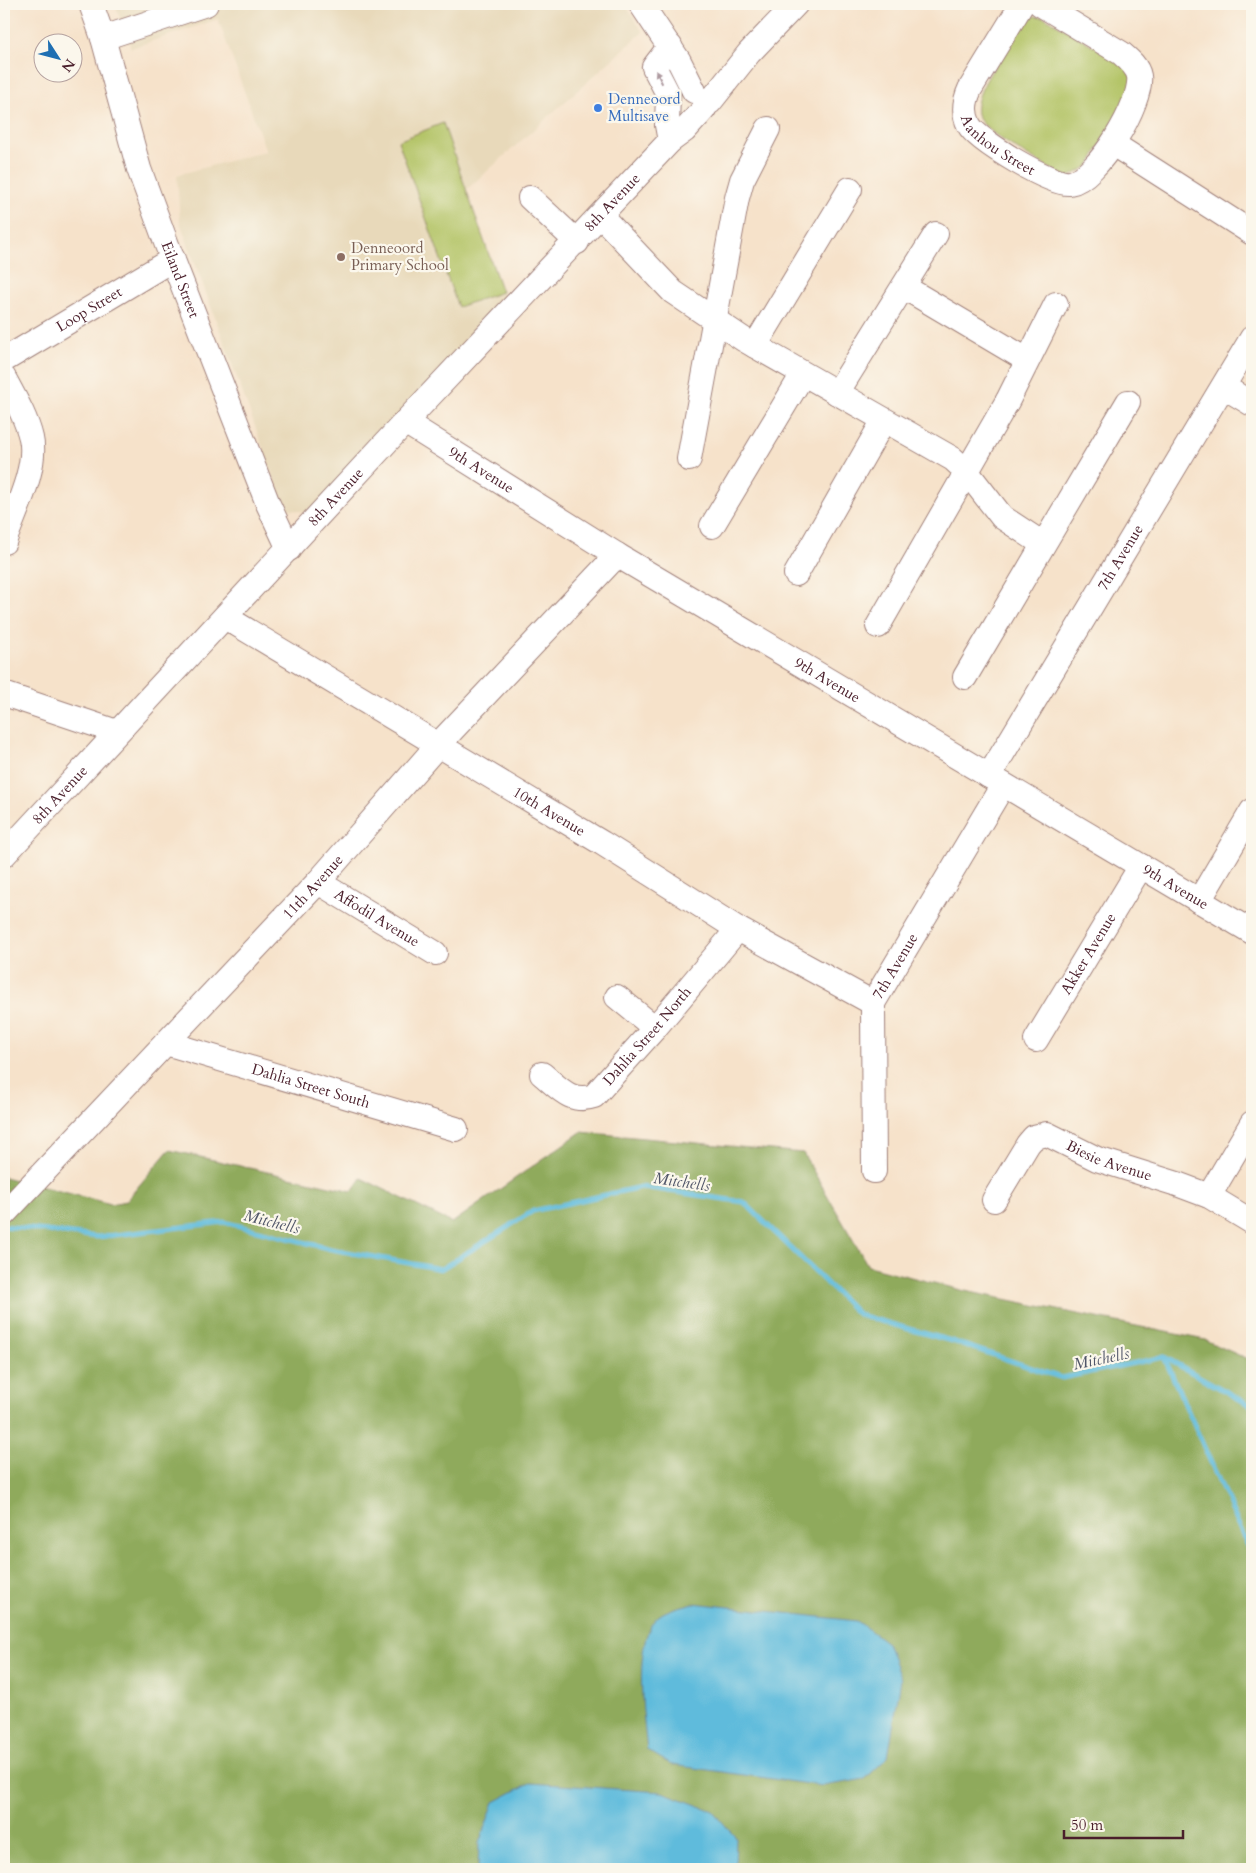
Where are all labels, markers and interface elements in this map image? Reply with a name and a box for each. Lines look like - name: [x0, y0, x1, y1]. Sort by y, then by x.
- north arrow: [32, 32, 82, 82]
- text: N: [57, 55, 79, 76]
- one-way arrow: [655, 70, 663, 84]
- place label: Denneoord Multisave: [608, 89, 681, 126]
- marker: Denneoord Multisave: [592, 102, 604, 114]
- street label: Aanhou Street: [956, 112, 1039, 180]
- street label: 8th Avenue: [580, 169, 645, 236]
- street label: Eiland Street: [157, 238, 205, 321]
- place label: Denneoord Primary School: [351, 238, 449, 275]
- marker: Denneoord Primary School: [335, 251, 347, 263]
- street label: Loop Street: [52, 282, 126, 337]
- street label: 9th Avenue: [445, 442, 518, 498]
- street label: 8th Avenue: [303, 463, 368, 531]
- street label: 7th Avenue: [1093, 521, 1148, 594]
- street label: 9th Avenue: [791, 653, 864, 707]
- street label: 8th Avenue: [27, 761, 92, 829]
- street label: 10th Avenue: [509, 782, 589, 841]
- street label: 11th Avenue: [278, 850, 348, 923]
- street label: 9th Avenue: [1139, 859, 1212, 914]
- street label: Affodil Avenue: [331, 884, 424, 951]
- street label: Akker Avenue: [1056, 909, 1121, 998]
- street label: 7th Avenue: [868, 929, 922, 1003]
- street label: Dahlia Street North: [598, 982, 696, 1090]
- street label: Dahlia Street South: [249, 1059, 373, 1113]
- street label: Biesie Avenue: [1063, 1135, 1155, 1186]
- water label: Mitchells: [652, 1167, 712, 1197]
- water label: Mitchells: [241, 1204, 303, 1240]
- water label: Mitchells: [1071, 1342, 1132, 1376]
- scale bar: [1064, 1808, 1182, 1840]
- text: 50 m: [1071, 1815, 1103, 1835]

